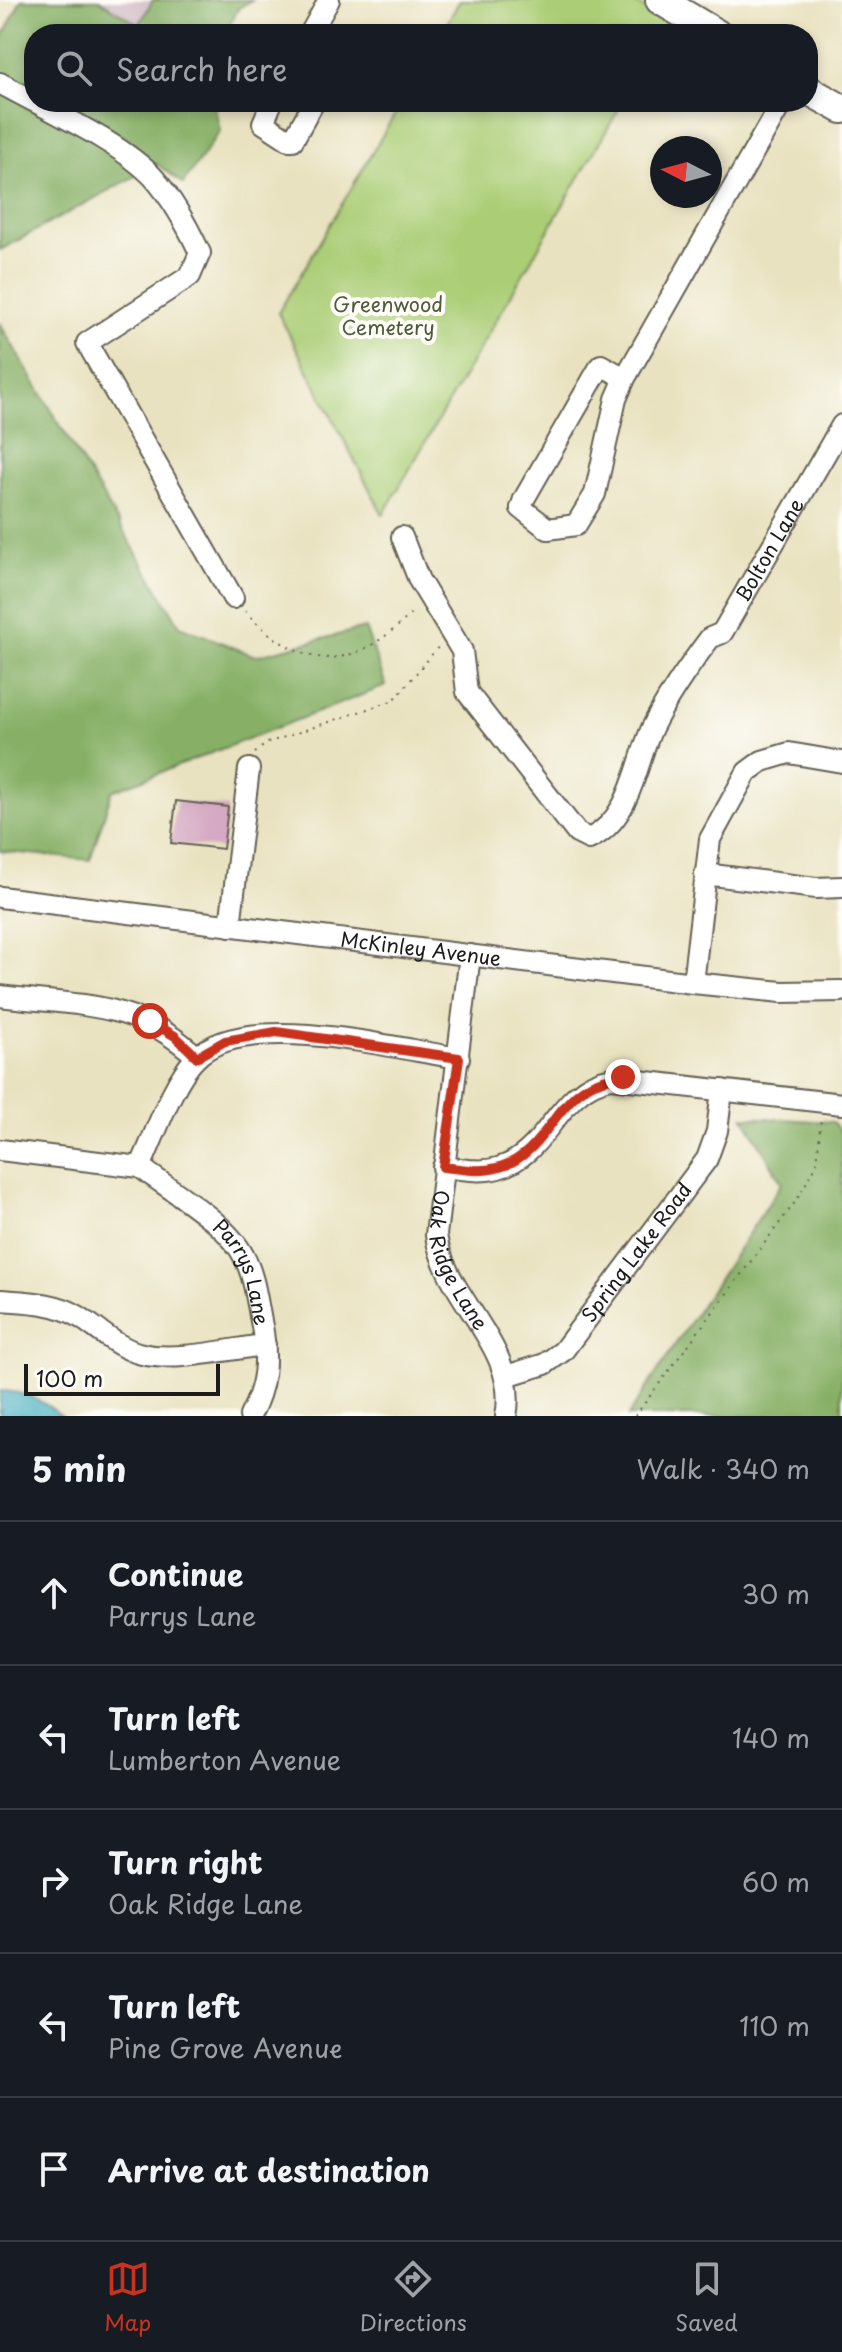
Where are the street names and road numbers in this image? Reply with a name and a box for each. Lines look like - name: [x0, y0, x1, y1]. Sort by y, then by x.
- street label: Bolton Lane: [727, 492, 811, 607]
- street label: McKinley Avenue: [339, 923, 503, 973]
- street label: Spring Lake Road: [574, 1176, 698, 1328]
- street label: Oak Ridge Lane: [422, 1188, 496, 1336]
- street label: Parrys Lane: [207, 1212, 277, 1328]

